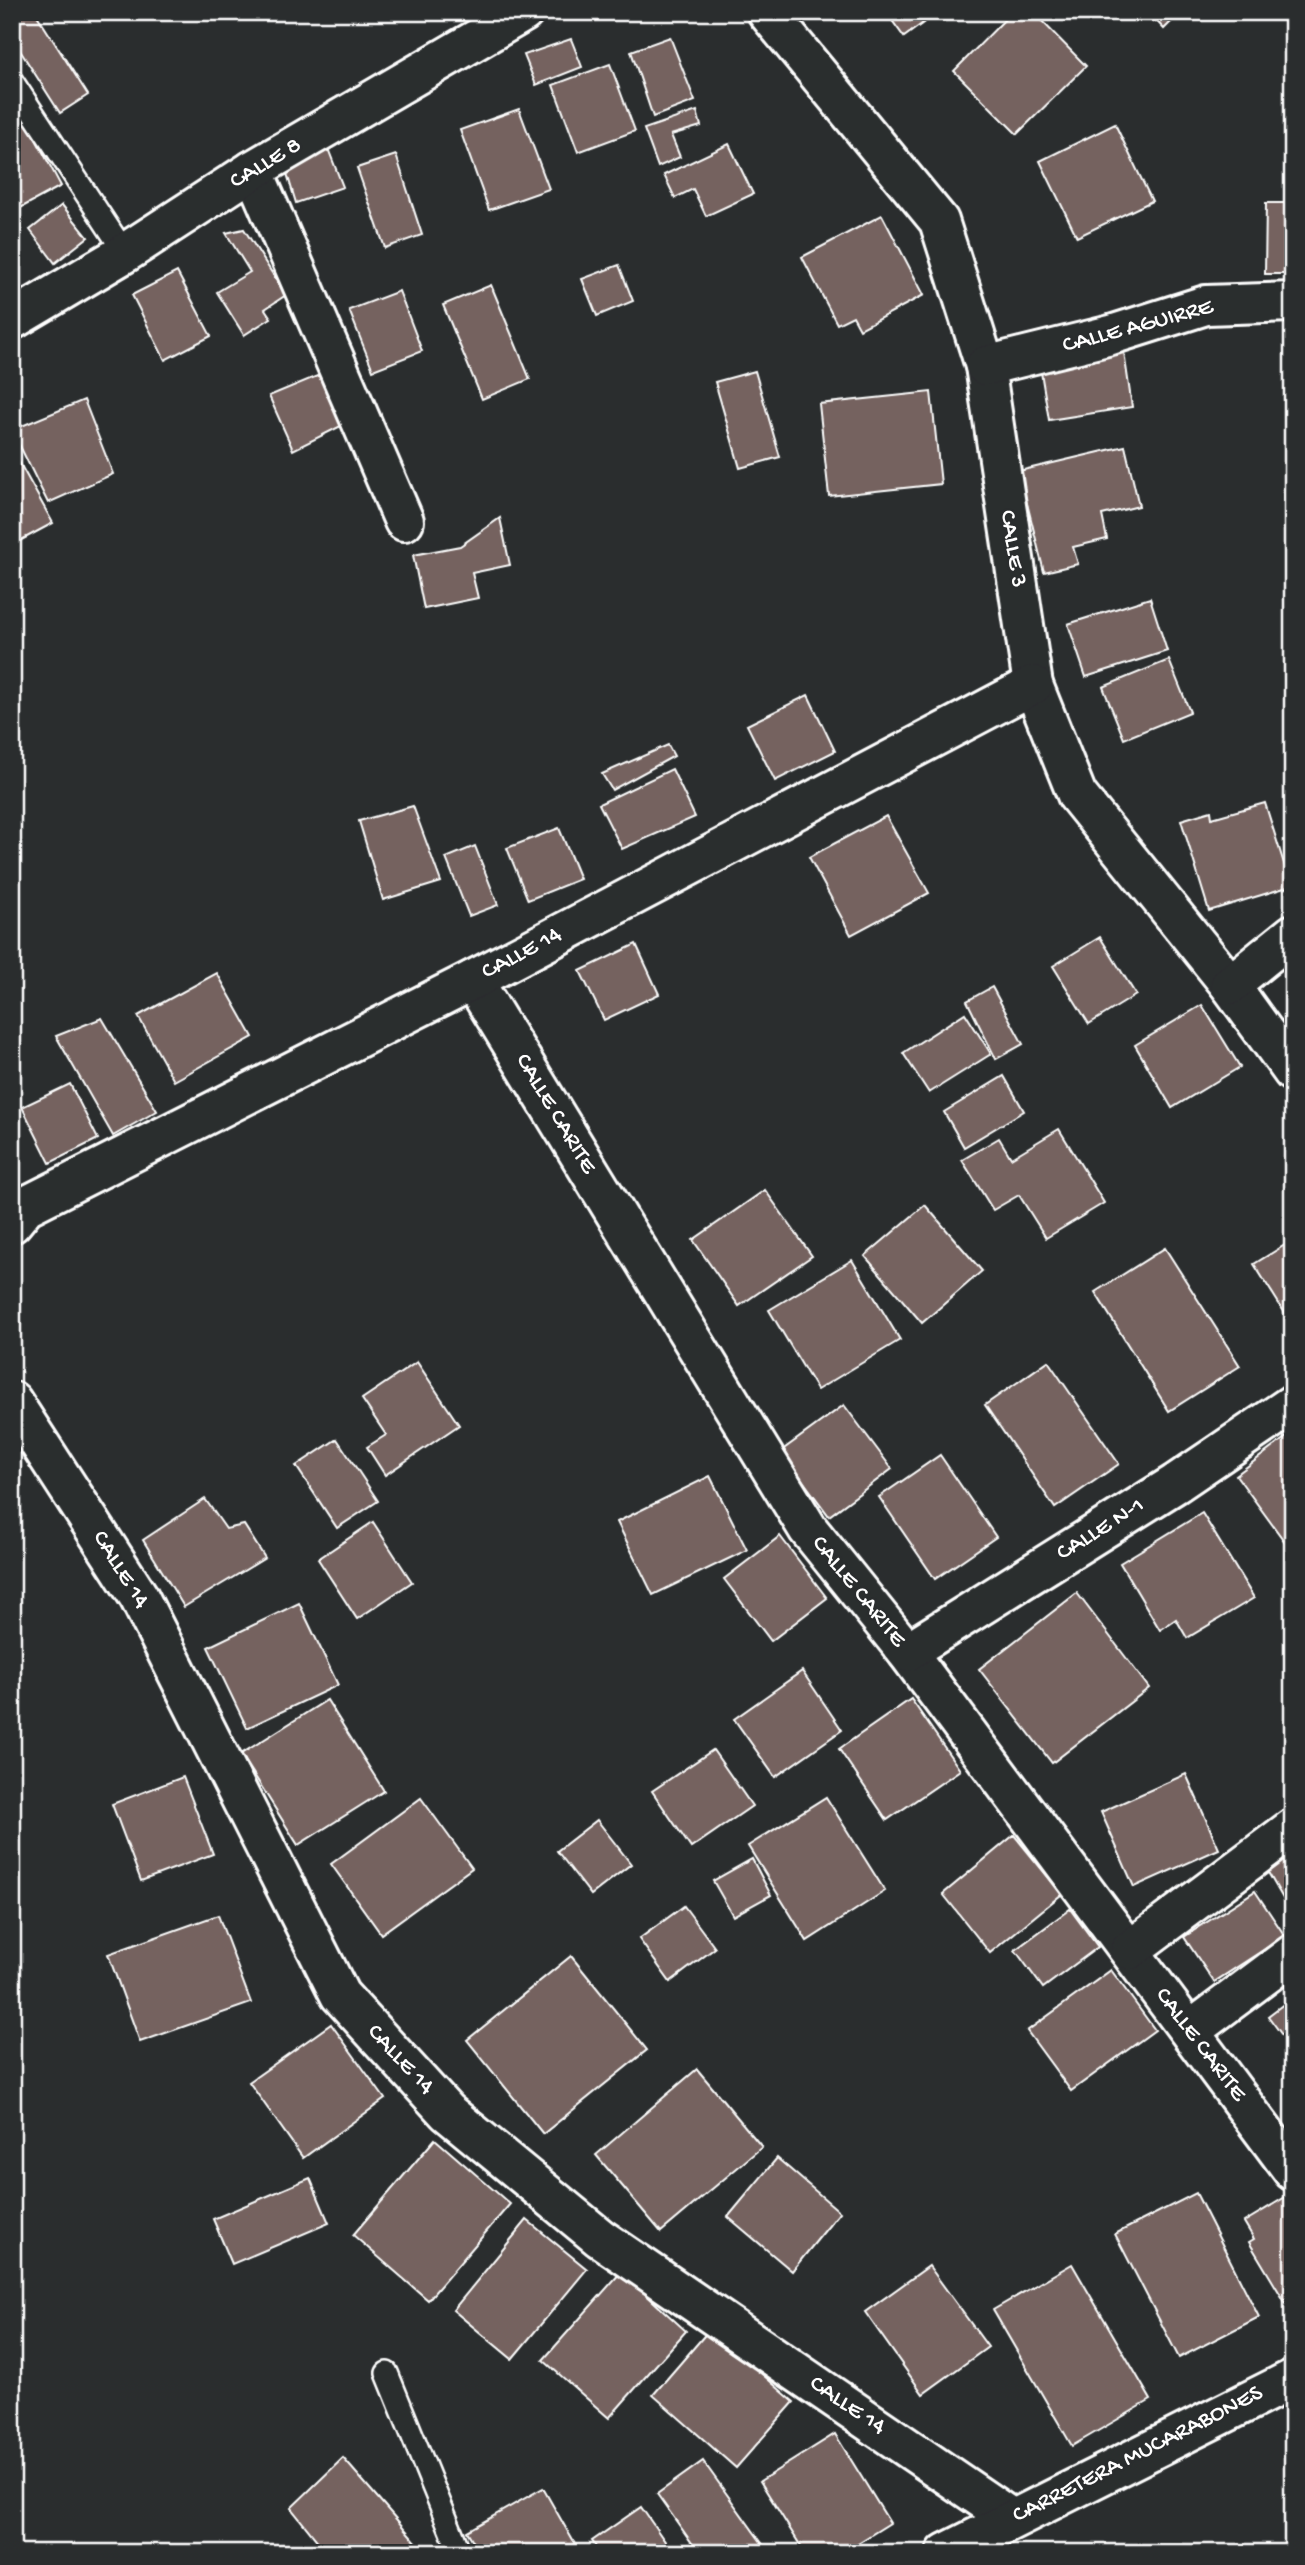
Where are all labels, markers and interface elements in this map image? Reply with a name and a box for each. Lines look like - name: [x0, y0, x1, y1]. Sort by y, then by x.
- street label: CALLE 8: [225, 131, 307, 197]
- street label: CALLE AGUIRRE: [1060, 293, 1217, 361]
- street label: CALLE 3: [992, 508, 1032, 590]
- street label: CALLE 14: [477, 921, 568, 987]
- street label: CALLE CARITE: [508, 1049, 603, 1180]
- street label: CALLE N-1: [1052, 1492, 1150, 1568]
- street label: CALLE 14: [85, 1526, 156, 1615]
- street label: CALLE CARITE: [804, 1530, 912, 1654]
- street label: CALLE CARITE: [1148, 1982, 1253, 2108]
- street label: CALLE 14: [360, 2019, 441, 2102]
- street label: CALLE 14: [803, 2370, 891, 2443]
- street label: CARRETERA MUCARABONES: [1008, 2379, 1269, 2531]

